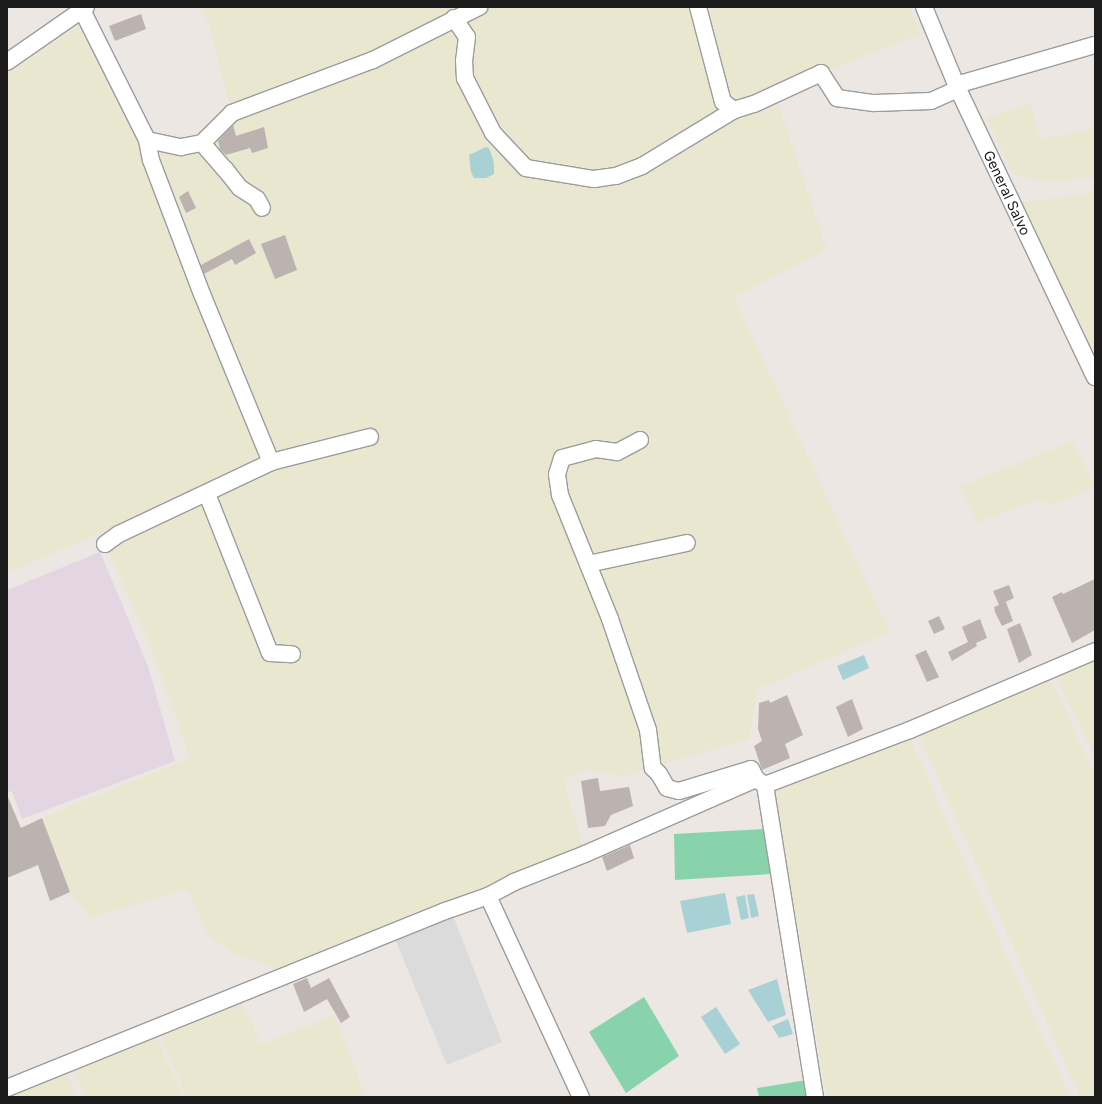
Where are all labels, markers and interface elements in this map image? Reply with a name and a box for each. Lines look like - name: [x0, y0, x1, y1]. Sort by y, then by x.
- street label: General Salvo: [980, 148, 1034, 238]

